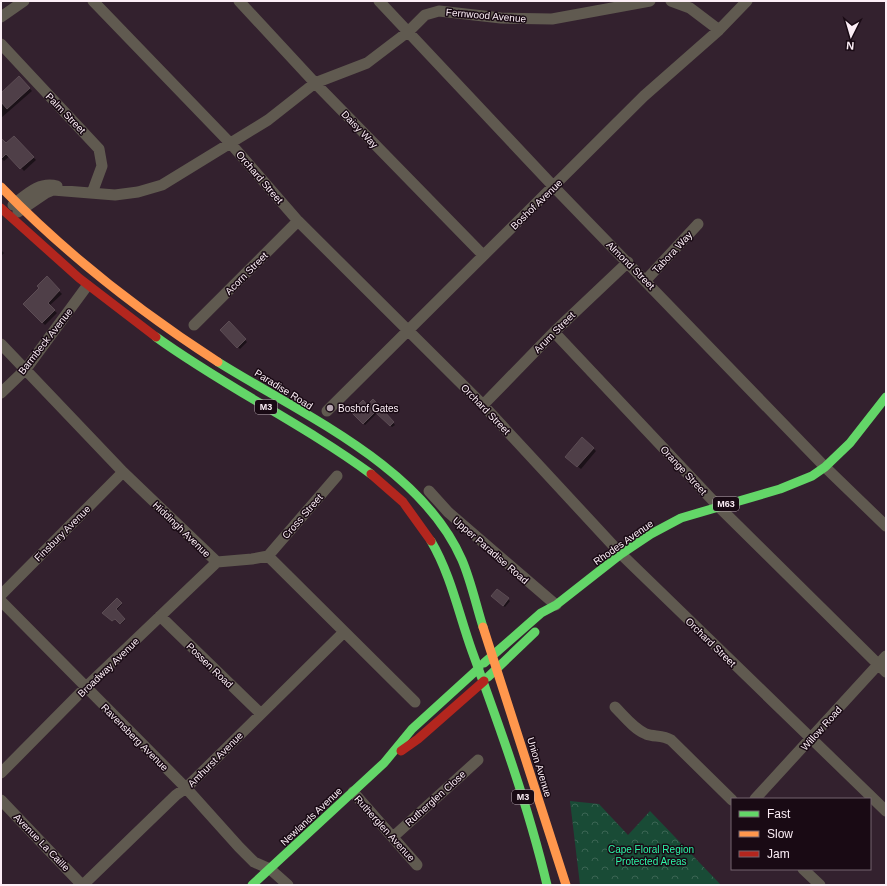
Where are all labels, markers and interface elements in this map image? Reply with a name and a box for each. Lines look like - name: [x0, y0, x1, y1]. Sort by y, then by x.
- street label: Fernwood Avenue: [445, 7, 527, 25]
- north arrow: [831, 16, 871, 56]
- text: N: [846, 40, 855, 52]
- street label: Palm Street: [44, 91, 88, 136]
- street label: Daisy Way: [339, 108, 380, 150]
- street label: Orchard Street: [234, 149, 285, 206]
- street label: Boshof Avenue: [508, 177, 565, 232]
- street label: Tabora Way: [650, 229, 694, 275]
- street label: Almond Street: [604, 239, 657, 292]
- street label: Acorn Street: [223, 250, 270, 297]
- street label: Barmbeck Avenue: [16, 306, 75, 377]
- street label: Arum Street: [532, 309, 577, 355]
- street label: Paradise Road: [253, 367, 315, 412]
- street label: Orchard Street: [459, 382, 513, 437]
- road number: M3: [255, 400, 277, 414]
- marker: Boshof Gates: [325, 403, 335, 413]
- place label: Boshof Gates: [338, 403, 399, 414]
- street label: Orange Street: [658, 444, 709, 497]
- street label: Cross Street: [280, 492, 325, 541]
- road number: M63: [713, 497, 739, 511]
- street label: Hiddingh Avenue: [151, 499, 213, 560]
- street label: Finsbury Avenue: [32, 503, 93, 564]
- street label: Upper Paradise Road: [451, 515, 531, 586]
- street label: Rhodes Avenue: [591, 517, 656, 567]
- street label: Orchard Street: [683, 616, 738, 669]
- street label: Broadway Avenue: [76, 635, 141, 699]
- street label: Possen Road: [184, 641, 235, 690]
- street label: Ravensberg Avenue: [99, 702, 171, 773]
- street label: Willow Road: [799, 704, 844, 753]
- street label: Amhurst Avenue: [186, 729, 245, 789]
- street label: Union Avenue: [525, 736, 554, 799]
- street label: Rutherglen Close: [403, 768, 468, 828]
- street label: Newlands Avenue: [278, 785, 345, 848]
- road number: M3: [512, 790, 534, 804]
- street label: Rutherglen Avenue: [352, 793, 417, 864]
- legend: [731, 798, 871, 870]
- text: Fast: [767, 807, 791, 821]
- street label: Avenue La Caille: [11, 811, 72, 874]
- text: Slow: [767, 827, 793, 841]
- park label: Cape Floral Region Protected Areas: [608, 844, 694, 867]
- text: Jam: [767, 847, 790, 861]

